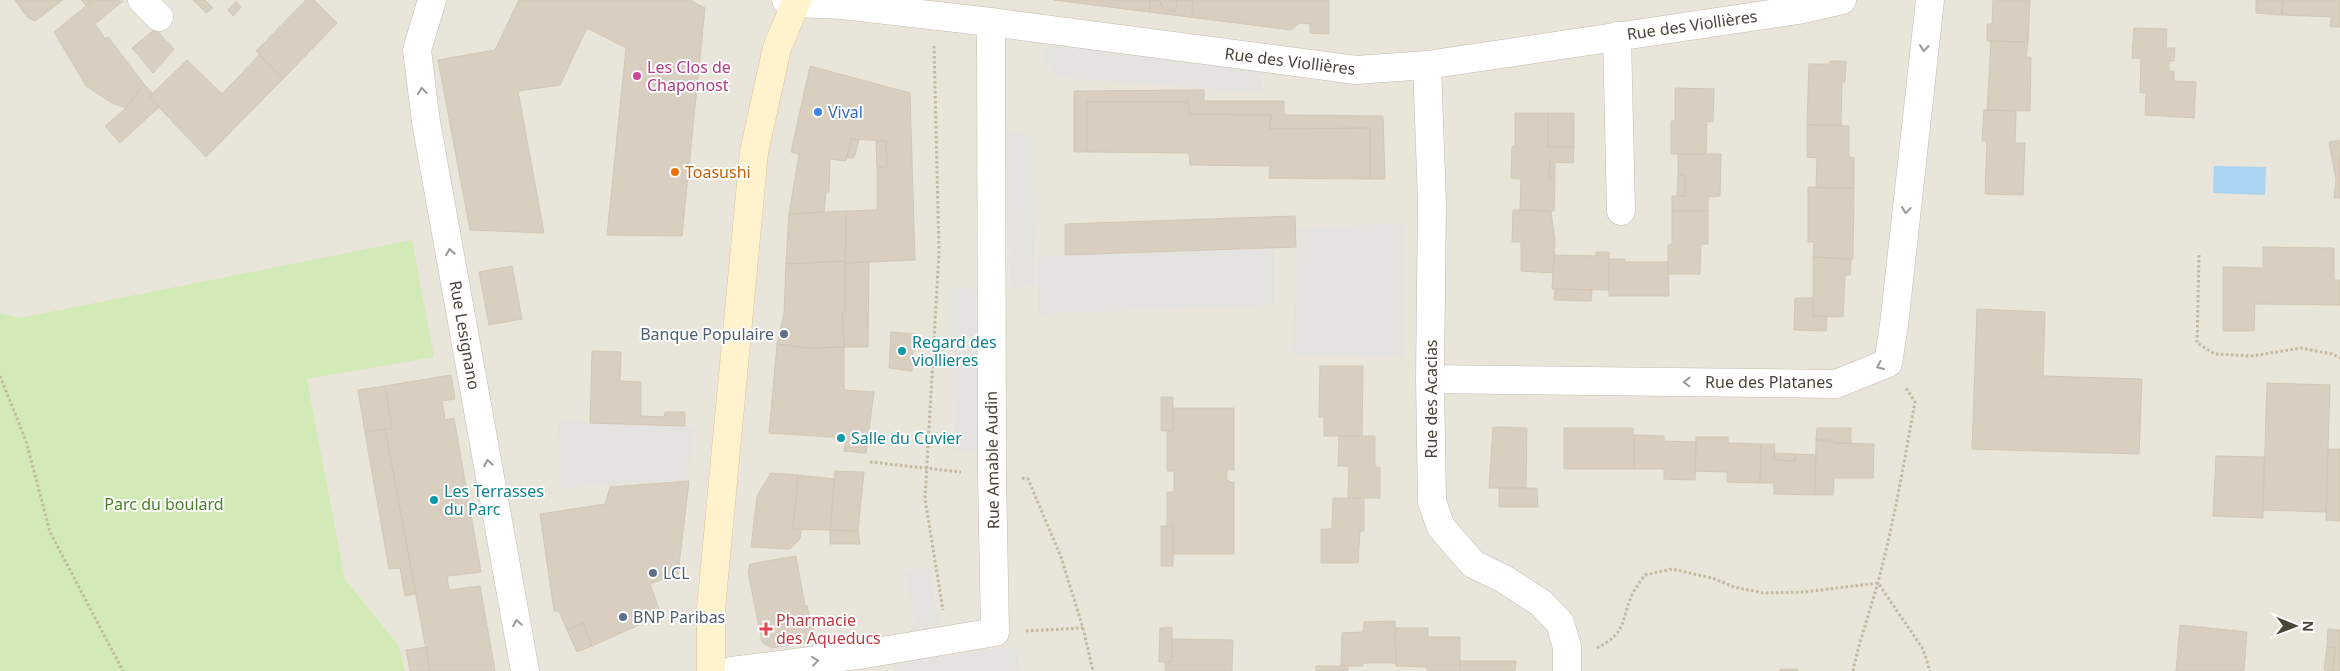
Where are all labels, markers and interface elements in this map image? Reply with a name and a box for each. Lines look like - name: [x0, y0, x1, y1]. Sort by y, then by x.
- street label: Rue des Viollières: [1625, 5, 1759, 45]
- street label: Rue des Viollières: [1223, 42, 1357, 80]
- one-way arrow: [1919, 45, 1930, 53]
- place label: Les Clos de Chaponost: [647, 56, 731, 96]
- marker: Les Clos de Chaponost: [631, 70, 643, 82]
- one-way arrow: [417, 87, 428, 95]
- place label: Vival: [828, 101, 863, 123]
- marker: Vival: [812, 106, 824, 118]
- place label: Toasushi: [685, 161, 751, 183]
- marker: Toasushi: [669, 166, 681, 178]
- one-way arrow: [1901, 206, 1912, 214]
- one-way arrow: [445, 247, 455, 256]
- street label: Rue Lesignano: [445, 279, 485, 391]
- place label: Banque Populaire: [640, 323, 774, 345]
- marker: Banque Populaire: [778, 328, 790, 340]
- place label: Regard des viollieres: [912, 331, 997, 371]
- street label: Rue des Acacias: [1420, 339, 1442, 459]
- marker: Regard des viollieres: [896, 345, 908, 357]
- one-way arrow: [1876, 360, 1885, 371]
- street label: Rue des Platanes: [1705, 371, 1833, 393]
- one-way arrow: [1682, 377, 1690, 387]
- street label: Rue Amable Audin: [980, 391, 1004, 529]
- place label: Salle du Cuvier: [851, 427, 962, 449]
- marker: Salle du Cuvier: [835, 432, 847, 444]
- one-way arrow: [484, 459, 494, 467]
- place label: Les Terrasses du Parc: [444, 480, 544, 520]
- park label: Parc du boulard: [104, 493, 224, 515]
- marker: Les Terrasses du Parc: [428, 494, 440, 506]
- place label: LCL: [663, 562, 690, 584]
- marker: LCL: [647, 567, 659, 579]
- north arrow: [2270, 601, 2320, 651]
- place label: BNP Paribas: [633, 606, 725, 628]
- place label: Pharmacie des Aqueducs: [776, 609, 881, 649]
- marker: BNP Paribas: [617, 611, 629, 623]
- one-way arrow: [512, 619, 522, 627]
- text: N: [2299, 620, 2318, 632]
- marker: Pharmacie des Aqueducs: [760, 623, 772, 635]
- one-way arrow: [811, 656, 819, 667]

